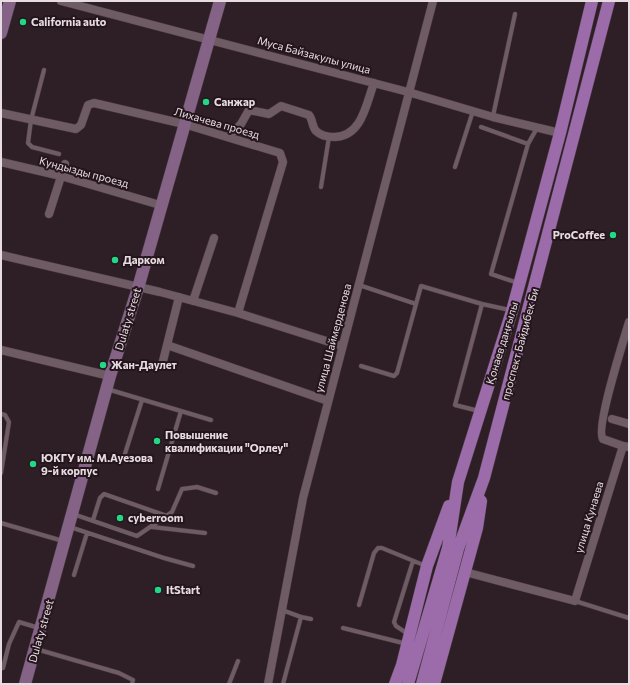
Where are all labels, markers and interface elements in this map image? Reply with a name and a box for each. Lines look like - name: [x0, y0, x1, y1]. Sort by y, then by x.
- place label: California auto: [31, 15, 107, 28]
- marker: California auto: [18, 17, 28, 27]
- street label: Муса Байзакулы улица: [256, 33, 372, 76]
- place label: Санжар: [214, 95, 256, 108]
- marker: Санжар: [201, 97, 211, 107]
- street label: Лихачева проезд: [173, 104, 262, 141]
- street label: Кундызды проезд: [38, 153, 131, 190]
- place label: ProCoffee: [553, 228, 605, 241]
- marker: ProCoffee: [608, 230, 618, 240]
- place label: Дарком: [123, 253, 165, 266]
- marker: Дарком: [110, 255, 120, 265]
- street label: улица Шаймерденова: [312, 282, 353, 394]
- street label: Dulaty street: [112, 285, 143, 352]
- street label: проспект Байдибек Би: [498, 287, 541, 401]
- street label: Қонаев даңғылы: [483, 300, 520, 386]
- place label: Жан-Даулет: [111, 358, 178, 371]
- marker: Жан-Даулет: [98, 360, 108, 370]
- place label: Повышение квалификации "Орлеу": [165, 428, 288, 454]
- marker: Повышение квалификации "Орлеу": [152, 436, 162, 446]
- place label: ЮКГУ им. М.Ауезова 9-й корпус: [41, 451, 153, 477]
- marker: ЮКГУ им. М.Ауезова 9-й корпус: [28, 459, 38, 469]
- street label: улица Кунаева: [571, 479, 606, 554]
- place label: cyberroom: [128, 511, 184, 524]
- marker: cyberroom: [115, 513, 125, 523]
- place label: ItStart: [166, 583, 201, 596]
- marker: ItStart: [153, 585, 163, 595]
- street label: Dulaty street: [25, 597, 56, 664]

